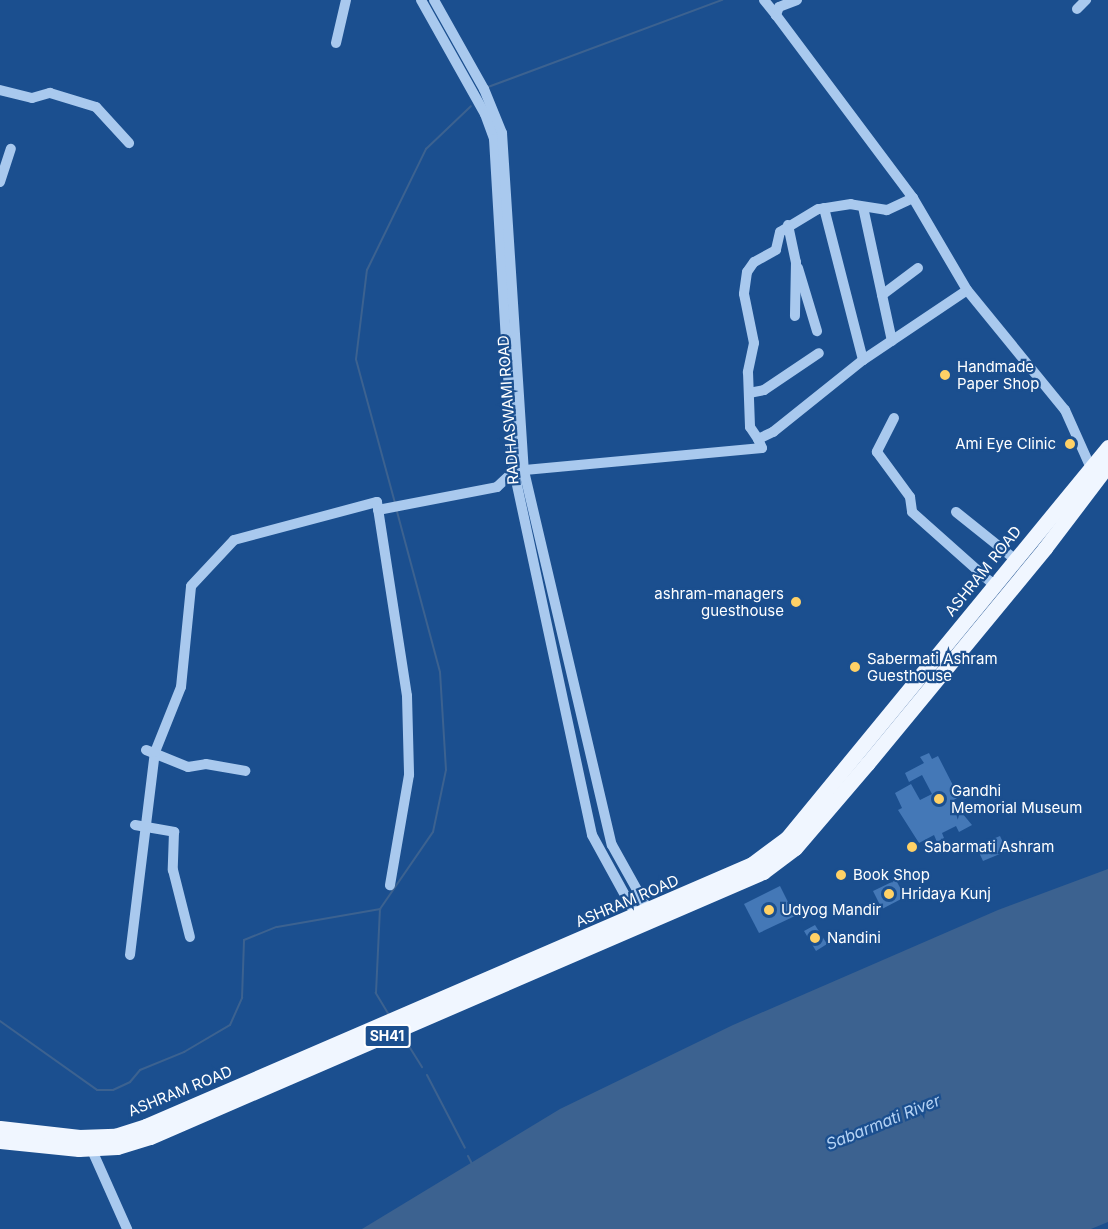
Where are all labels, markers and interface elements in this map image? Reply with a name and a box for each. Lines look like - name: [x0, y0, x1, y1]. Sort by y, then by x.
- street label: RADHASWAMI ROAD: [494, 335, 522, 485]
- place label: Handmade Paper Shop: [957, 357, 1039, 392]
- marker: Handmade Paper Shop: [938, 368, 952, 382]
- place label: Ami Eye Clinic: [955, 435, 1056, 453]
- marker: Ami Eye Clinic: [1061, 435, 1079, 453]
- street label: ASHRAM ROAD: [941, 522, 1025, 620]
- place label: ashram-managers guesthouse: [654, 584, 784, 619]
- marker: ashram-managers guesthouse: [789, 595, 803, 609]
- place label: Sabermati Ashram Guesthouse: [867, 649, 998, 684]
- marker: Sabermati Ashram Guesthouse: [848, 660, 862, 674]
- place label: Gandhi Memorial Museum: [951, 781, 1082, 816]
- marker: Gandhi Memorial Museum: [932, 792, 946, 806]
- place label: Sabarmati Ashram: [924, 838, 1054, 856]
- marker: Sabarmati Ashram: [905, 840, 919, 854]
- place label: Book Shop: [853, 866, 930, 884]
- marker: Book Shop: [834, 868, 848, 882]
- street label: ASHRAM ROAD: [573, 871, 681, 931]
- place label: Hridaya Kunj: [901, 885, 991, 903]
- marker: Hridaya Kunj: [882, 887, 896, 901]
- place label: Udyog Mandir: [781, 901, 881, 919]
- marker: Udyog Mandir: [762, 903, 776, 917]
- place label: Nandini: [827, 929, 881, 947]
- marker: Nandini: [808, 931, 822, 945]
- road number: SH41: [363, 1025, 411, 1047]
- street label: ASHRAM ROAD: [125, 1062, 235, 1120]
- water label: Sabarmati River: [823, 1090, 943, 1154]

